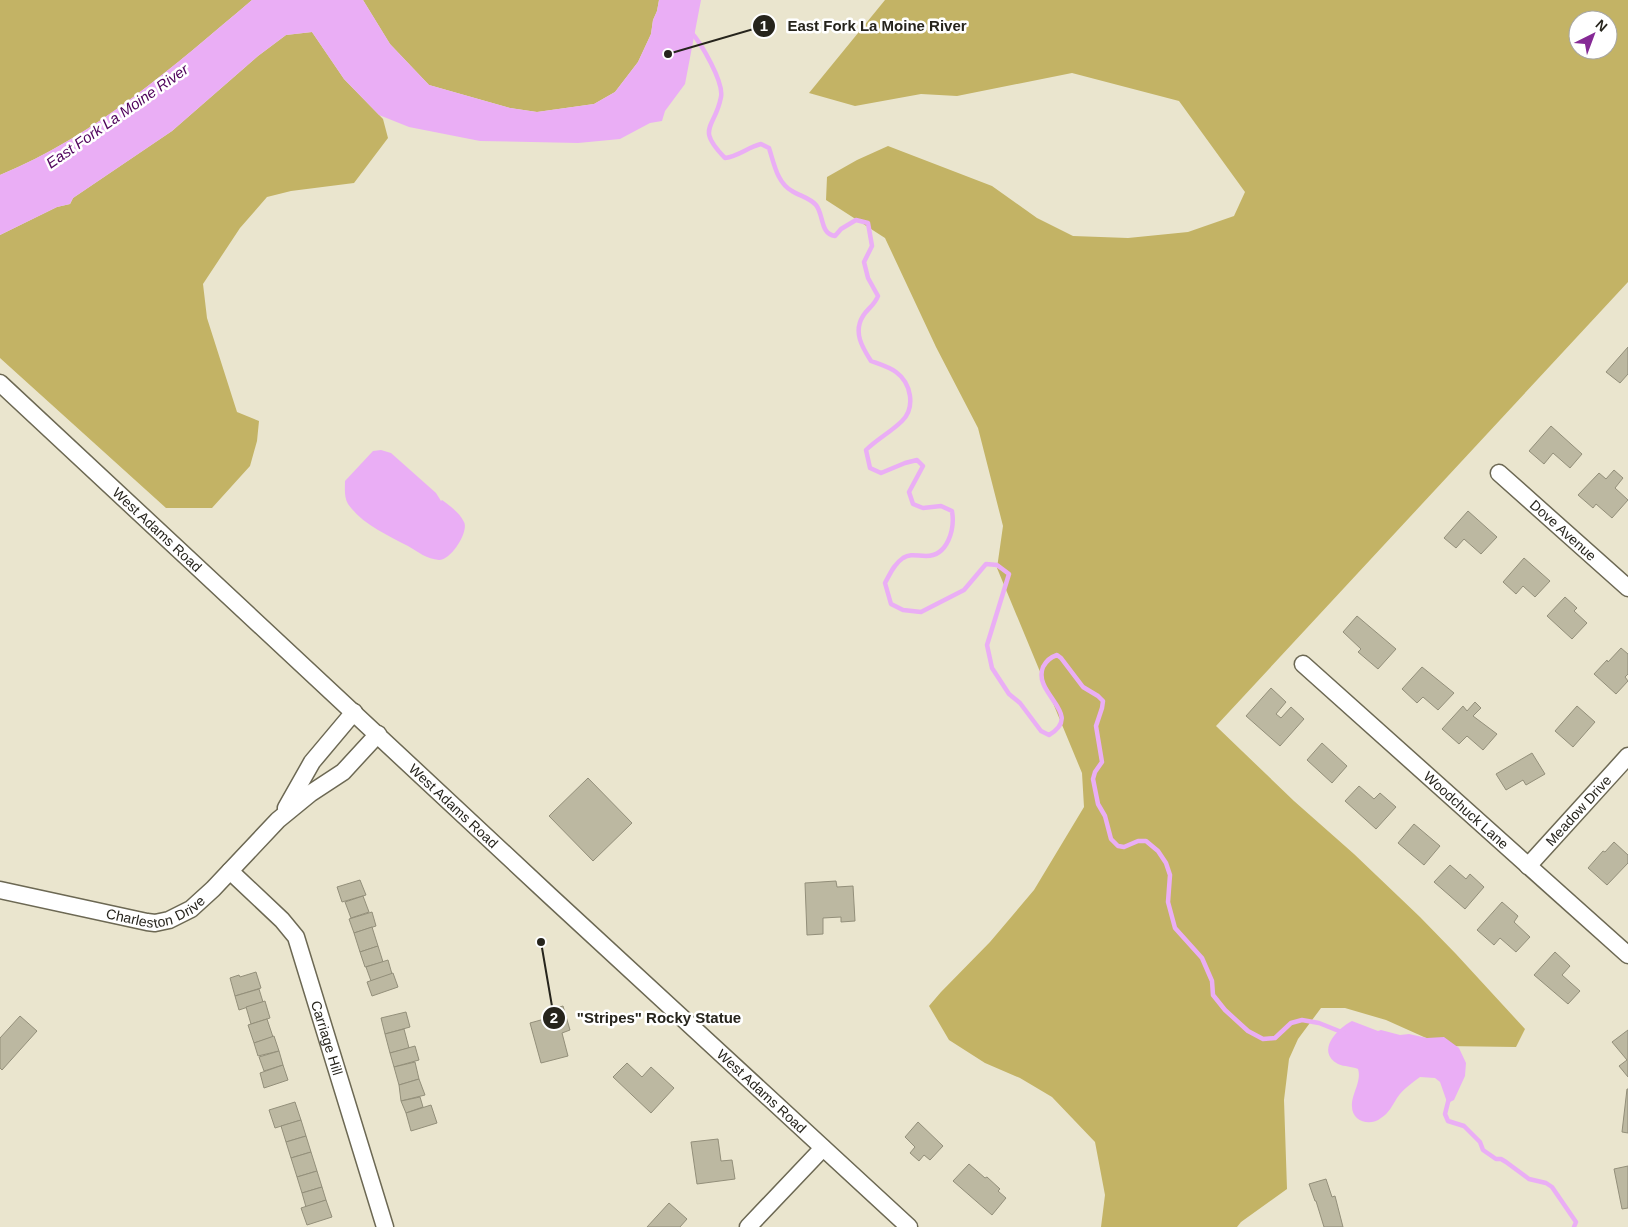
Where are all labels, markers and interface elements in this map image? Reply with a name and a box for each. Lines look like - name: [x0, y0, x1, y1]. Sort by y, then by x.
- north arrow: [1568, 10, 1618, 60]
- callout: East Fork La Moine River: [752, 11, 976, 41]
- text: N: [1593, 16, 1611, 35]
- text: 1: [760, 17, 768, 34]
- text: East Fork La Moine River: [787, 17, 967, 34]
- water label: East Fork La Moine River: [43, 60, 192, 171]
- street label: West Adams Road: [109, 484, 205, 575]
- street label: Dove Avenue: [1527, 497, 1600, 564]
- street label: West Adams Road: [406, 761, 501, 851]
- street label: Woodchuck Lane: [1421, 768, 1512, 852]
- street label: Meadow Drive: [1542, 772, 1615, 849]
- street label: Charleston Drive: [105, 892, 208, 931]
- street label: Carriage Hill: [308, 999, 346, 1077]
- callout: "Stripes" Rocky Statue: [542, 1003, 751, 1033]
- text: 2: [550, 1009, 558, 1026]
- text: "Stripes" Rocky Statue: [577, 1009, 741, 1026]
- street label: West Adams Road: [714, 1046, 810, 1136]

